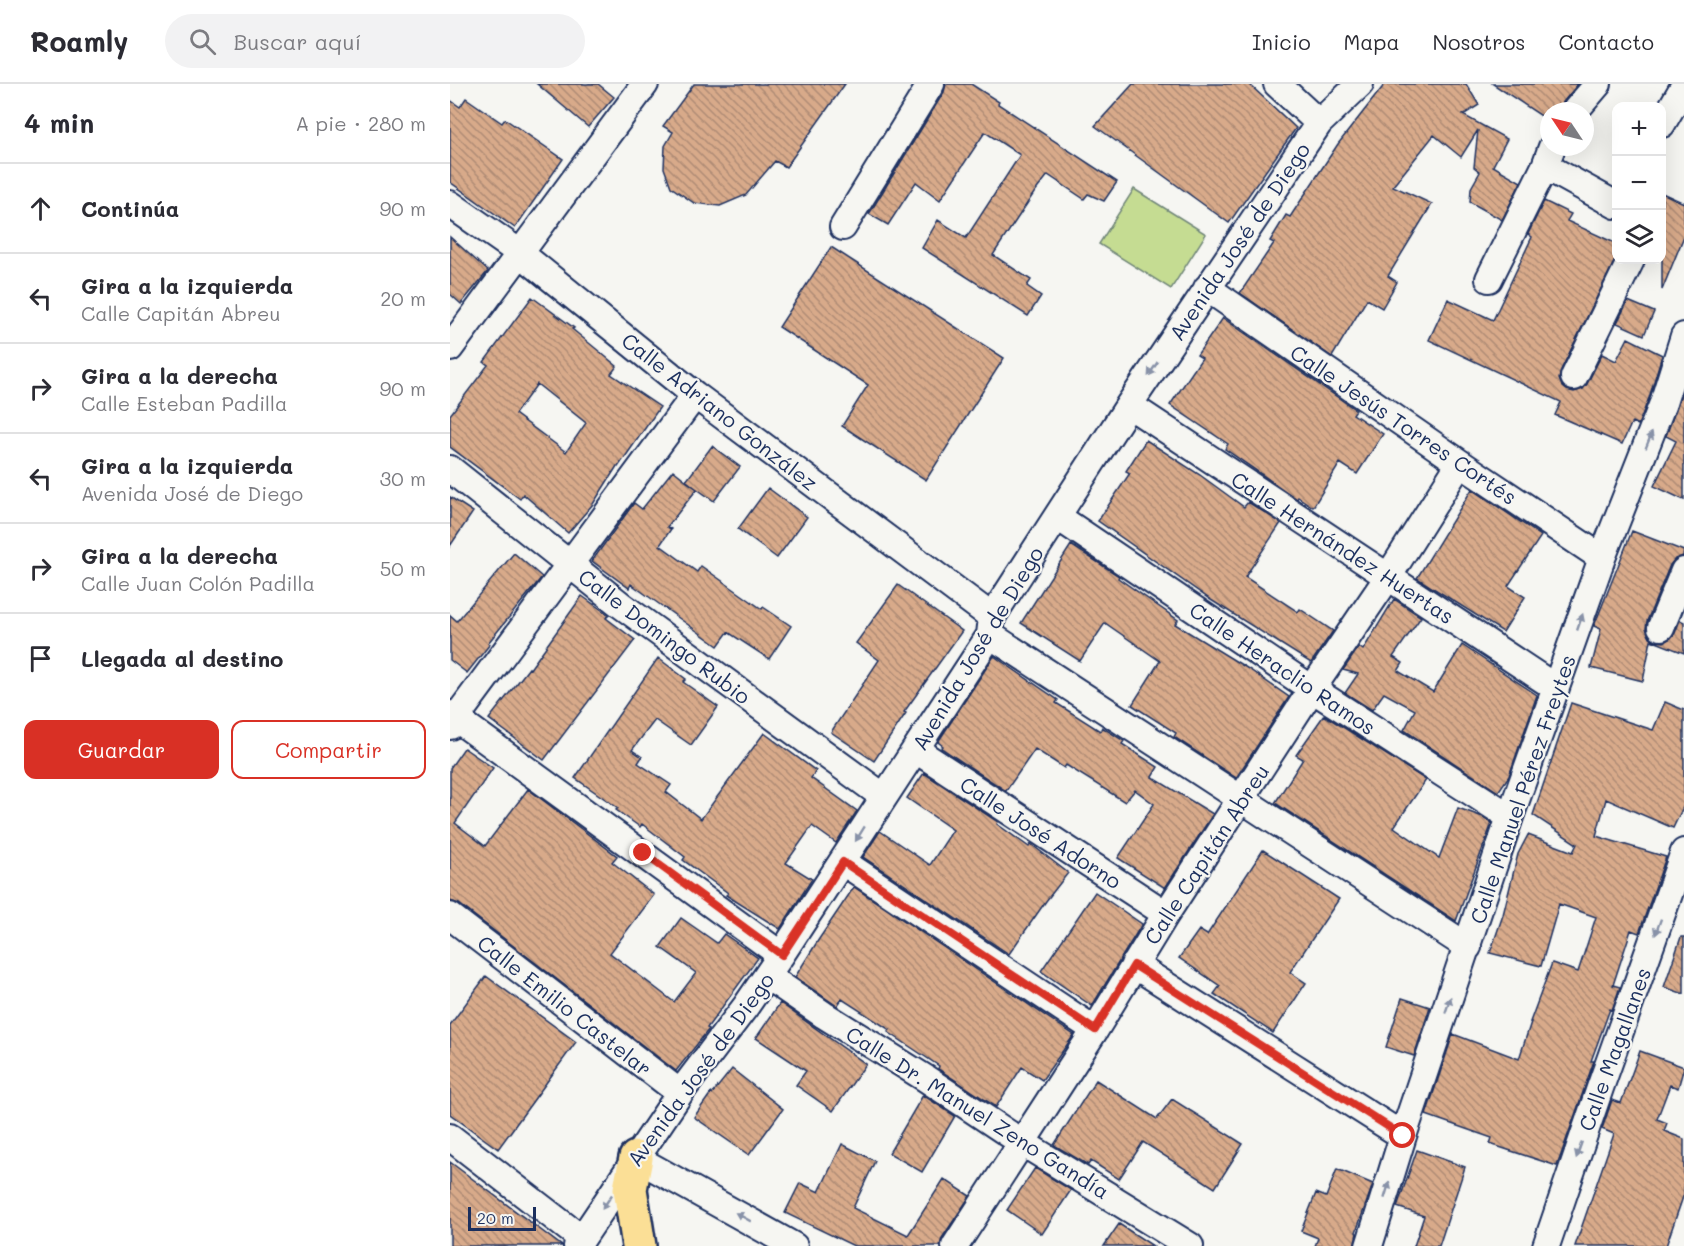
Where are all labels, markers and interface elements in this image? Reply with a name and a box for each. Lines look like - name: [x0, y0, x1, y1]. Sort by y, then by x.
- search box: [165, 14, 585, 68]
- text: Roamly: [30, 23, 129, 59]
- icon: search: [186, 25, 219, 58]
- text: Buscar aquí: [234, 27, 361, 56]
- text: Inicio: [1252, 28, 1311, 55]
- text: Mapa: [1344, 28, 1399, 55]
- text: Nosotros: [1432, 28, 1526, 55]
- text: Contacto: [1559, 28, 1654, 55]
- north arrow: [1540, 102, 1594, 156]
- map controls: [1612, 102, 1666, 264]
- button: +: [1612, 102, 1666, 156]
- text: 4 min: [24, 106, 94, 140]
- text: A pie · 280 m: [295, 110, 426, 136]
- street label: Avenida José de Diego: [1163, 137, 1315, 345]
- button: −: [1612, 156, 1666, 210]
- icon: ahead: [24, 192, 57, 225]
- text: Continúa: [81, 194, 179, 223]
- text: 90 m: [380, 195, 426, 221]
- button: layers: [1612, 210, 1666, 264]
- text: Gira a la izquierda: [81, 271, 293, 300]
- icon: left: [24, 282, 57, 315]
- text: 20 m: [380, 285, 426, 311]
- text: Calle Capitán Abreu: [81, 300, 280, 326]
- street label: Calle Adriano González: [617, 326, 823, 496]
- street label: Calle Jesús Torres Cortés: [1286, 338, 1522, 510]
- one-way arrow: [1148, 360, 1159, 377]
- text: Gira a la derecha: [81, 361, 278, 390]
- icon: right: [24, 372, 57, 405]
- text: 90 m: [380, 375, 426, 401]
- text: Calle Esteban Padilla: [81, 390, 288, 416]
- one-way arrow: [1645, 431, 1654, 449]
- text: Gira a la izquierda: [81, 451, 293, 480]
- icon: left: [24, 462, 57, 495]
- text: 30 m: [380, 465, 426, 491]
- street label: Calle Hernández Huertas: [1226, 465, 1460, 629]
- text: Avenida José de Diego: [81, 480, 303, 506]
- text: Gira a la derecha: [81, 541, 278, 570]
- street label: Avenida José de Diego: [905, 541, 1049, 755]
- icon: right: [24, 552, 57, 585]
- text: 50 m: [380, 555, 426, 581]
- street label: Calle Domingo Rubio: [574, 562, 756, 710]
- text: Calle Juan Colón Padilla: [81, 570, 315, 596]
- street label: Calle Heraclio Ramos: [1185, 596, 1381, 740]
- one-way arrow: [1575, 613, 1585, 631]
- icon: arrive: [24, 642, 57, 675]
- text: Llegada al destino: [81, 644, 283, 673]
- street label: Calle Manuel Pérez Freytes: [1463, 651, 1581, 927]
- button: Guardar: [24, 720, 219, 779]
- button: Compartir: [231, 720, 426, 779]
- street label: Calle Capitán Abreu: [1138, 759, 1274, 949]
- street label: Calle José Adorno: [955, 770, 1127, 894]
- one-way arrow: [855, 826, 866, 842]
- route end: [629, 839, 655, 865]
- one-way arrow: [1652, 918, 1662, 936]
- street label: Calle Emilio Castelar: [472, 929, 658, 1081]
- street label: Calle Magallanes: [1572, 964, 1656, 1134]
- street label: Avenida José de Diego: [621, 967, 779, 1171]
- one-way arrow: [1443, 996, 1453, 1014]
- street label: Calle Dr. Manuel Zeno Gandía: [841, 1020, 1115, 1204]
- route start: [1389, 1122, 1415, 1148]
- one-way arrow: [1573, 1141, 1583, 1159]
- one-way arrow: [1382, 1181, 1392, 1199]
- one-way arrow: [601, 1194, 612, 1210]
- scale bar: [468, 1204, 536, 1232]
- text: 20 m: [477, 1207, 514, 1228]
- one-way arrow: [734, 1213, 751, 1223]

